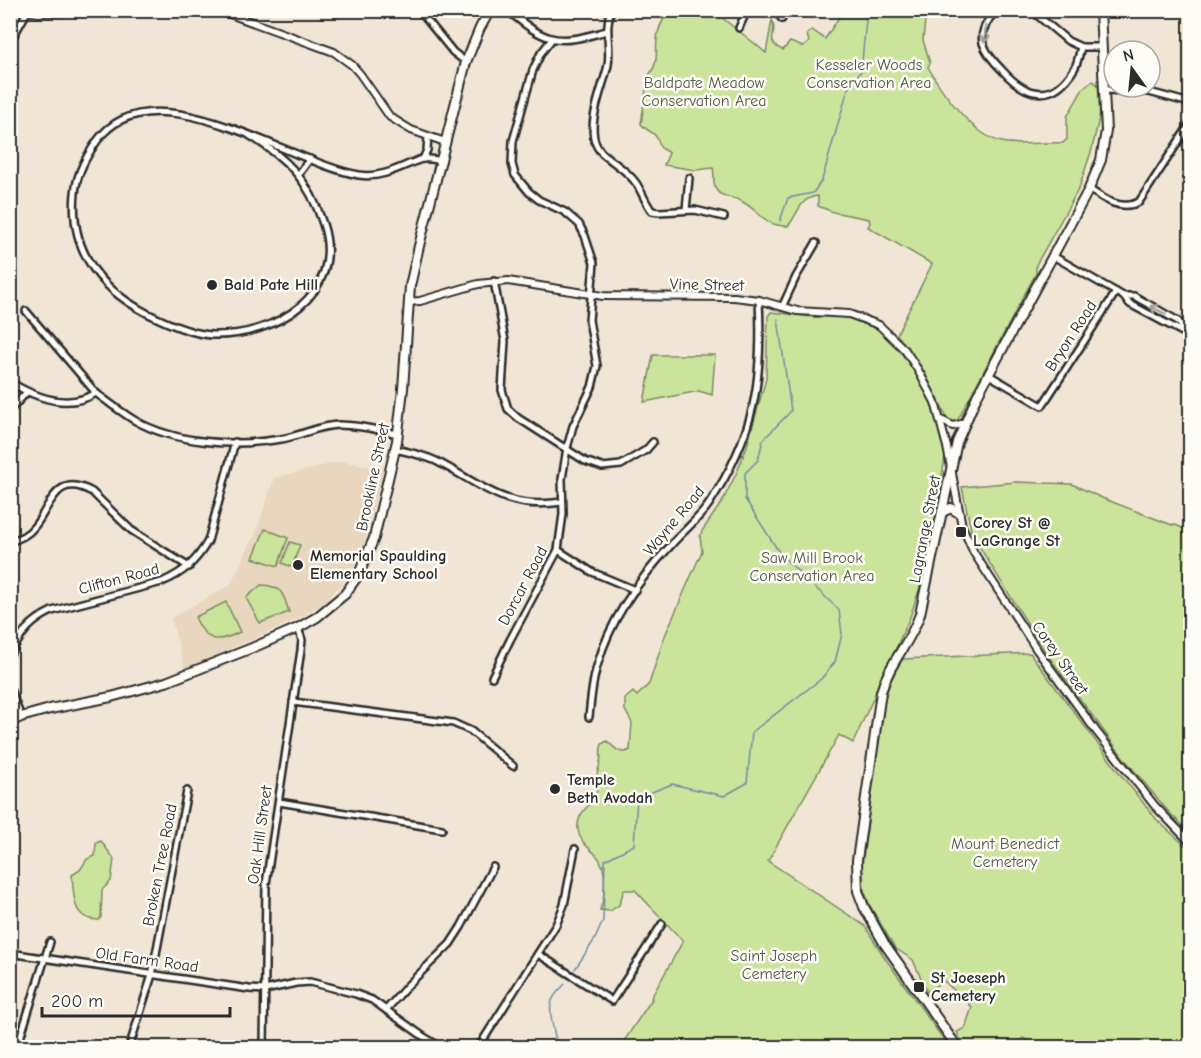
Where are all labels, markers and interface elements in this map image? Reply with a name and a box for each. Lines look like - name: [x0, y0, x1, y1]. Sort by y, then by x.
- one-way arrow: [979, 24, 990, 43]
- north arrow: [1102, 39, 1162, 99]
- text: N: [1121, 45, 1136, 66]
- park label: Kesseler Woods Conservation Area: [806, 56, 932, 92]
- park label: Baldpate Meadow Conservation Area: [641, 74, 767, 110]
- street label: Vine Street: [670, 275, 745, 295]
- place label: Bald Pate Hill: [224, 276, 318, 294]
- marker: Bald Pate Hill: [205, 278, 219, 292]
- street label: Bryon Road: [1042, 297, 1100, 375]
- one-way arrow: [1150, 304, 1168, 315]
- street label: Brookline Street: [353, 421, 393, 533]
- street label: Lagrange Street: [906, 473, 944, 584]
- street label: Wayne Road: [640, 483, 708, 559]
- place label: Corey St @ LaGrange St: [973, 514, 1060, 550]
- marker: Corey St @ LaGrange St: [954, 525, 968, 539]
- street label: Dorcar Road: [495, 544, 551, 628]
- place label: Memorial Spaulding Elementary School: [310, 547, 447, 583]
- park label: Saw Mill Brook Conservation Area: [749, 549, 875, 585]
- marker: Memorial Spaulding Elementary School: [291, 558, 305, 572]
- street label: Clifton Road: [77, 560, 161, 598]
- street label: Corey Street: [1028, 618, 1092, 698]
- place label: Temple Beth Avodah: [567, 771, 653, 807]
- marker: Temple Beth Avodah: [548, 782, 562, 796]
- street label: Oak Hill Street: [244, 784, 276, 885]
- street label: Broken Tree Road: [139, 802, 181, 928]
- park label: Mount Benedict Cemetery: [951, 835, 1059, 871]
- street label: Old Farm Road: [94, 944, 200, 976]
- park label: Saint Joseph Cemetery: [731, 947, 817, 983]
- place label: St Joeseph Cemetery: [931, 969, 1006, 1005]
- scale bar: [42, 980, 230, 1018]
- marker: St Joeseph Cemetery: [912, 980, 926, 994]
- text: 200 m: [51, 991, 103, 1012]

